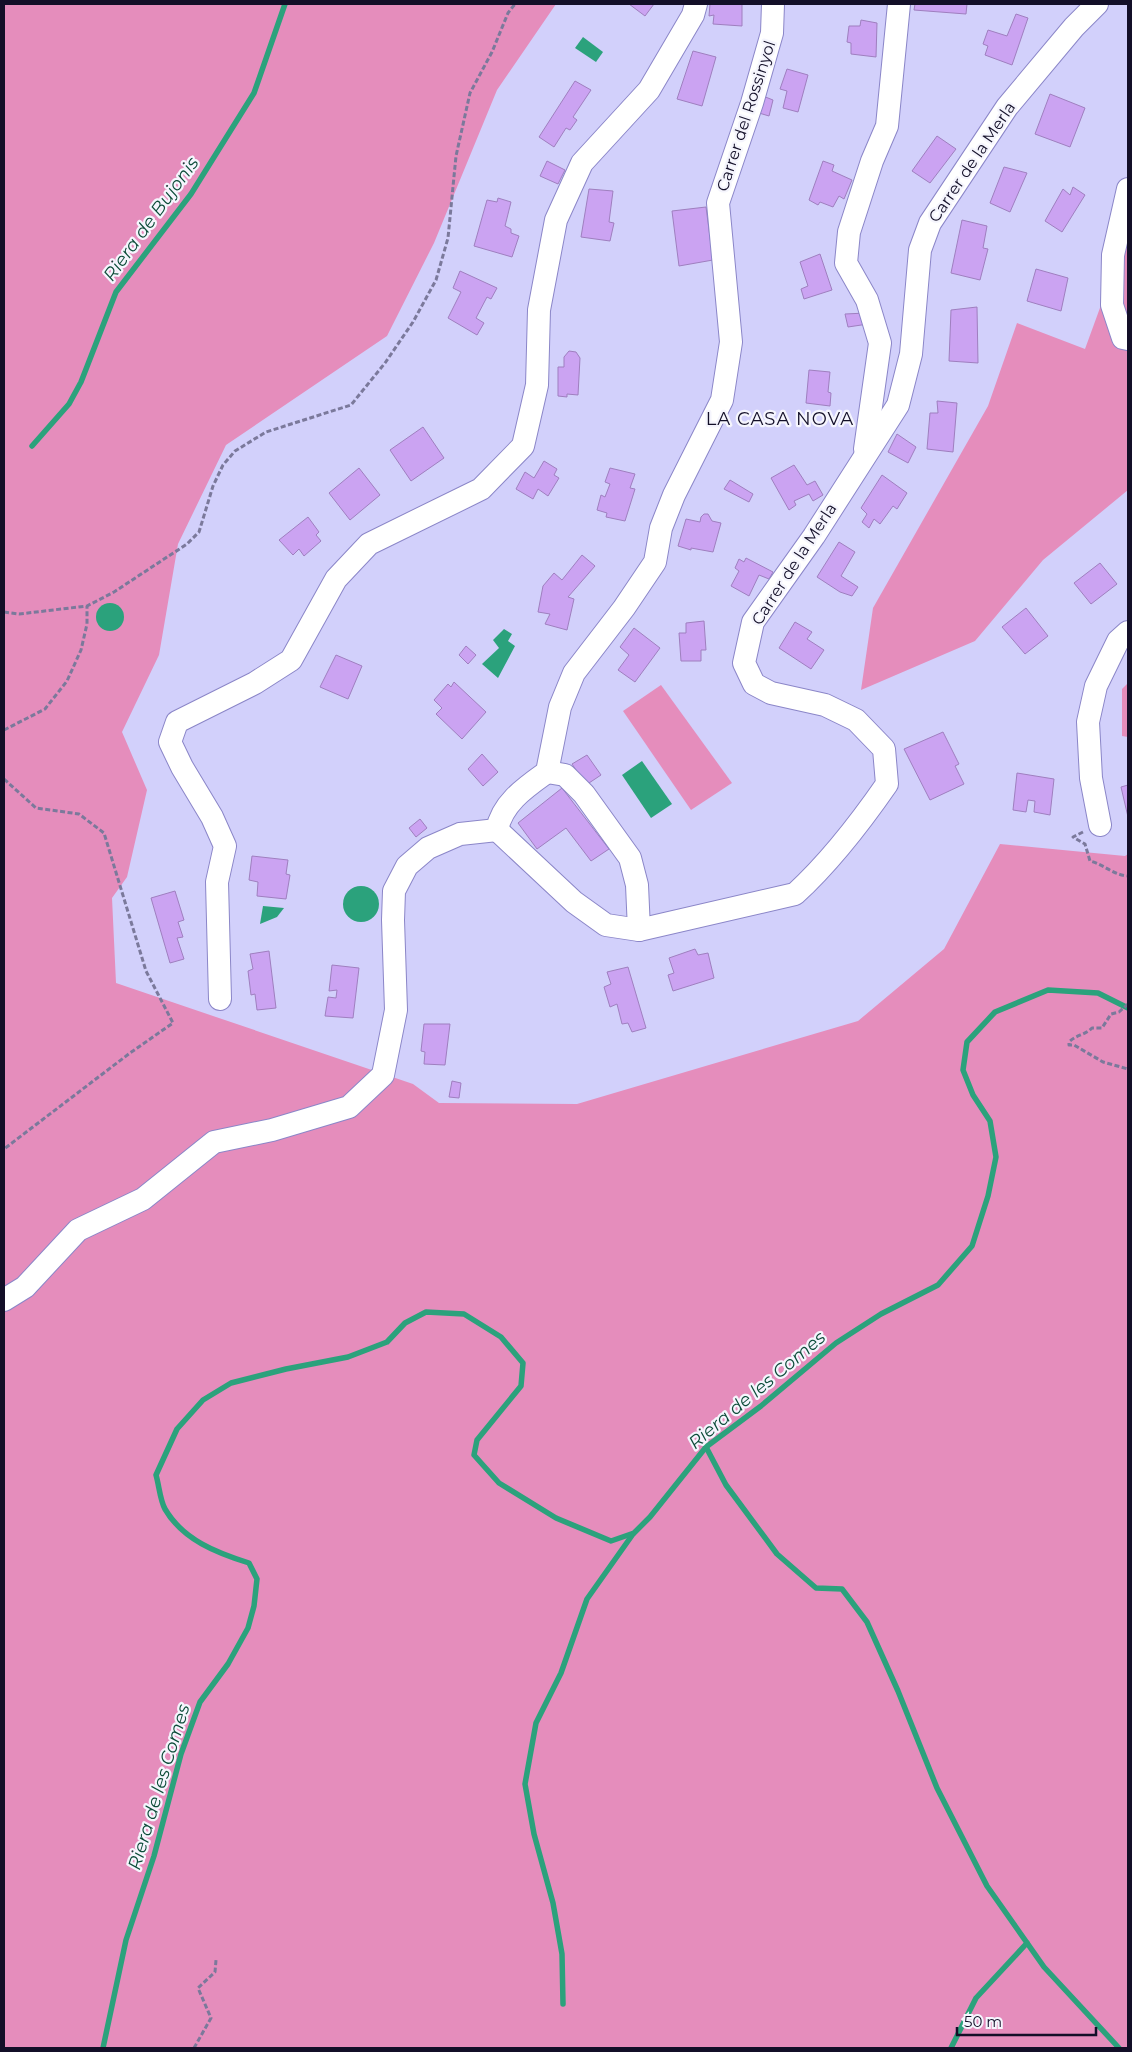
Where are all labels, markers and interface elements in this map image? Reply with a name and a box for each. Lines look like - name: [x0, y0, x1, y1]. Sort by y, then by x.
- street label: Carrer del Rossinyol: [713, 38, 779, 194]
- street label: Carrer de la Merla: [925, 98, 1019, 226]
- water label: Riera de Bujonis: [99, 152, 204, 285]
- district label: LA CASA NOVA: [706, 408, 854, 430]
- street label: Carrer de la Merla: [748, 500, 840, 628]
- water label: Riera de les Comes: [684, 1326, 830, 1454]
- water label: Riera de les Comes: [123, 1701, 195, 1873]
- scale bar: [957, 2004, 1096, 2036]
- text: 50 m: [964, 2012, 1002, 2031]

